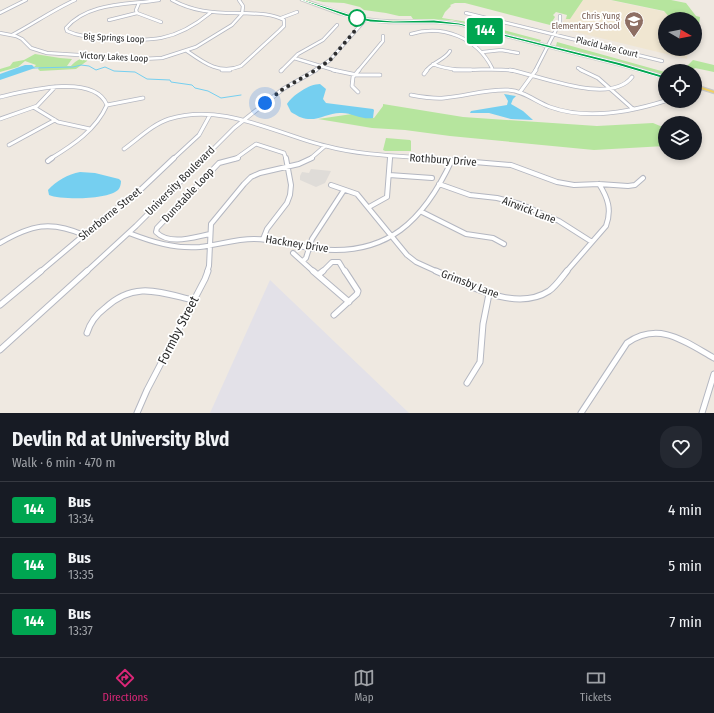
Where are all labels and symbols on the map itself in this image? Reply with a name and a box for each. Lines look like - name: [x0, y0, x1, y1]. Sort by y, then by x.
- unlabelled marker: [348, 9, 366, 27]
- school or university icon: Chris Yung Elementary School: [623, 10, 645, 38]
- place label: Chris Yung Elementary School: [551, 11, 621, 31]
- north arrow: [658, 12, 702, 56]
- line badge: 144: [462, 18, 508, 44]
- street label: Big Springs Loop: [83, 31, 145, 45]
- street label: Placid Lake Court: [575, 34, 639, 60]
- street label: Victory Lakes Loop: [80, 50, 149, 64]
- your location: [255, 93, 275, 113]
- street label: University Boulevard: [143, 144, 217, 218]
- street label: Rothbury Drive: [409, 151, 477, 169]
- street label: Dunstable Loop: [159, 165, 217, 225]
- street label: Sherborne Street: [76, 185, 144, 243]
- street label: Airwick Lane: [500, 194, 558, 226]
- street label: Hackney Drive: [264, 233, 330, 255]
- street label: Grimsby Lane: [439, 267, 501, 301]
- street label: Formby Street: [154, 293, 202, 367]

